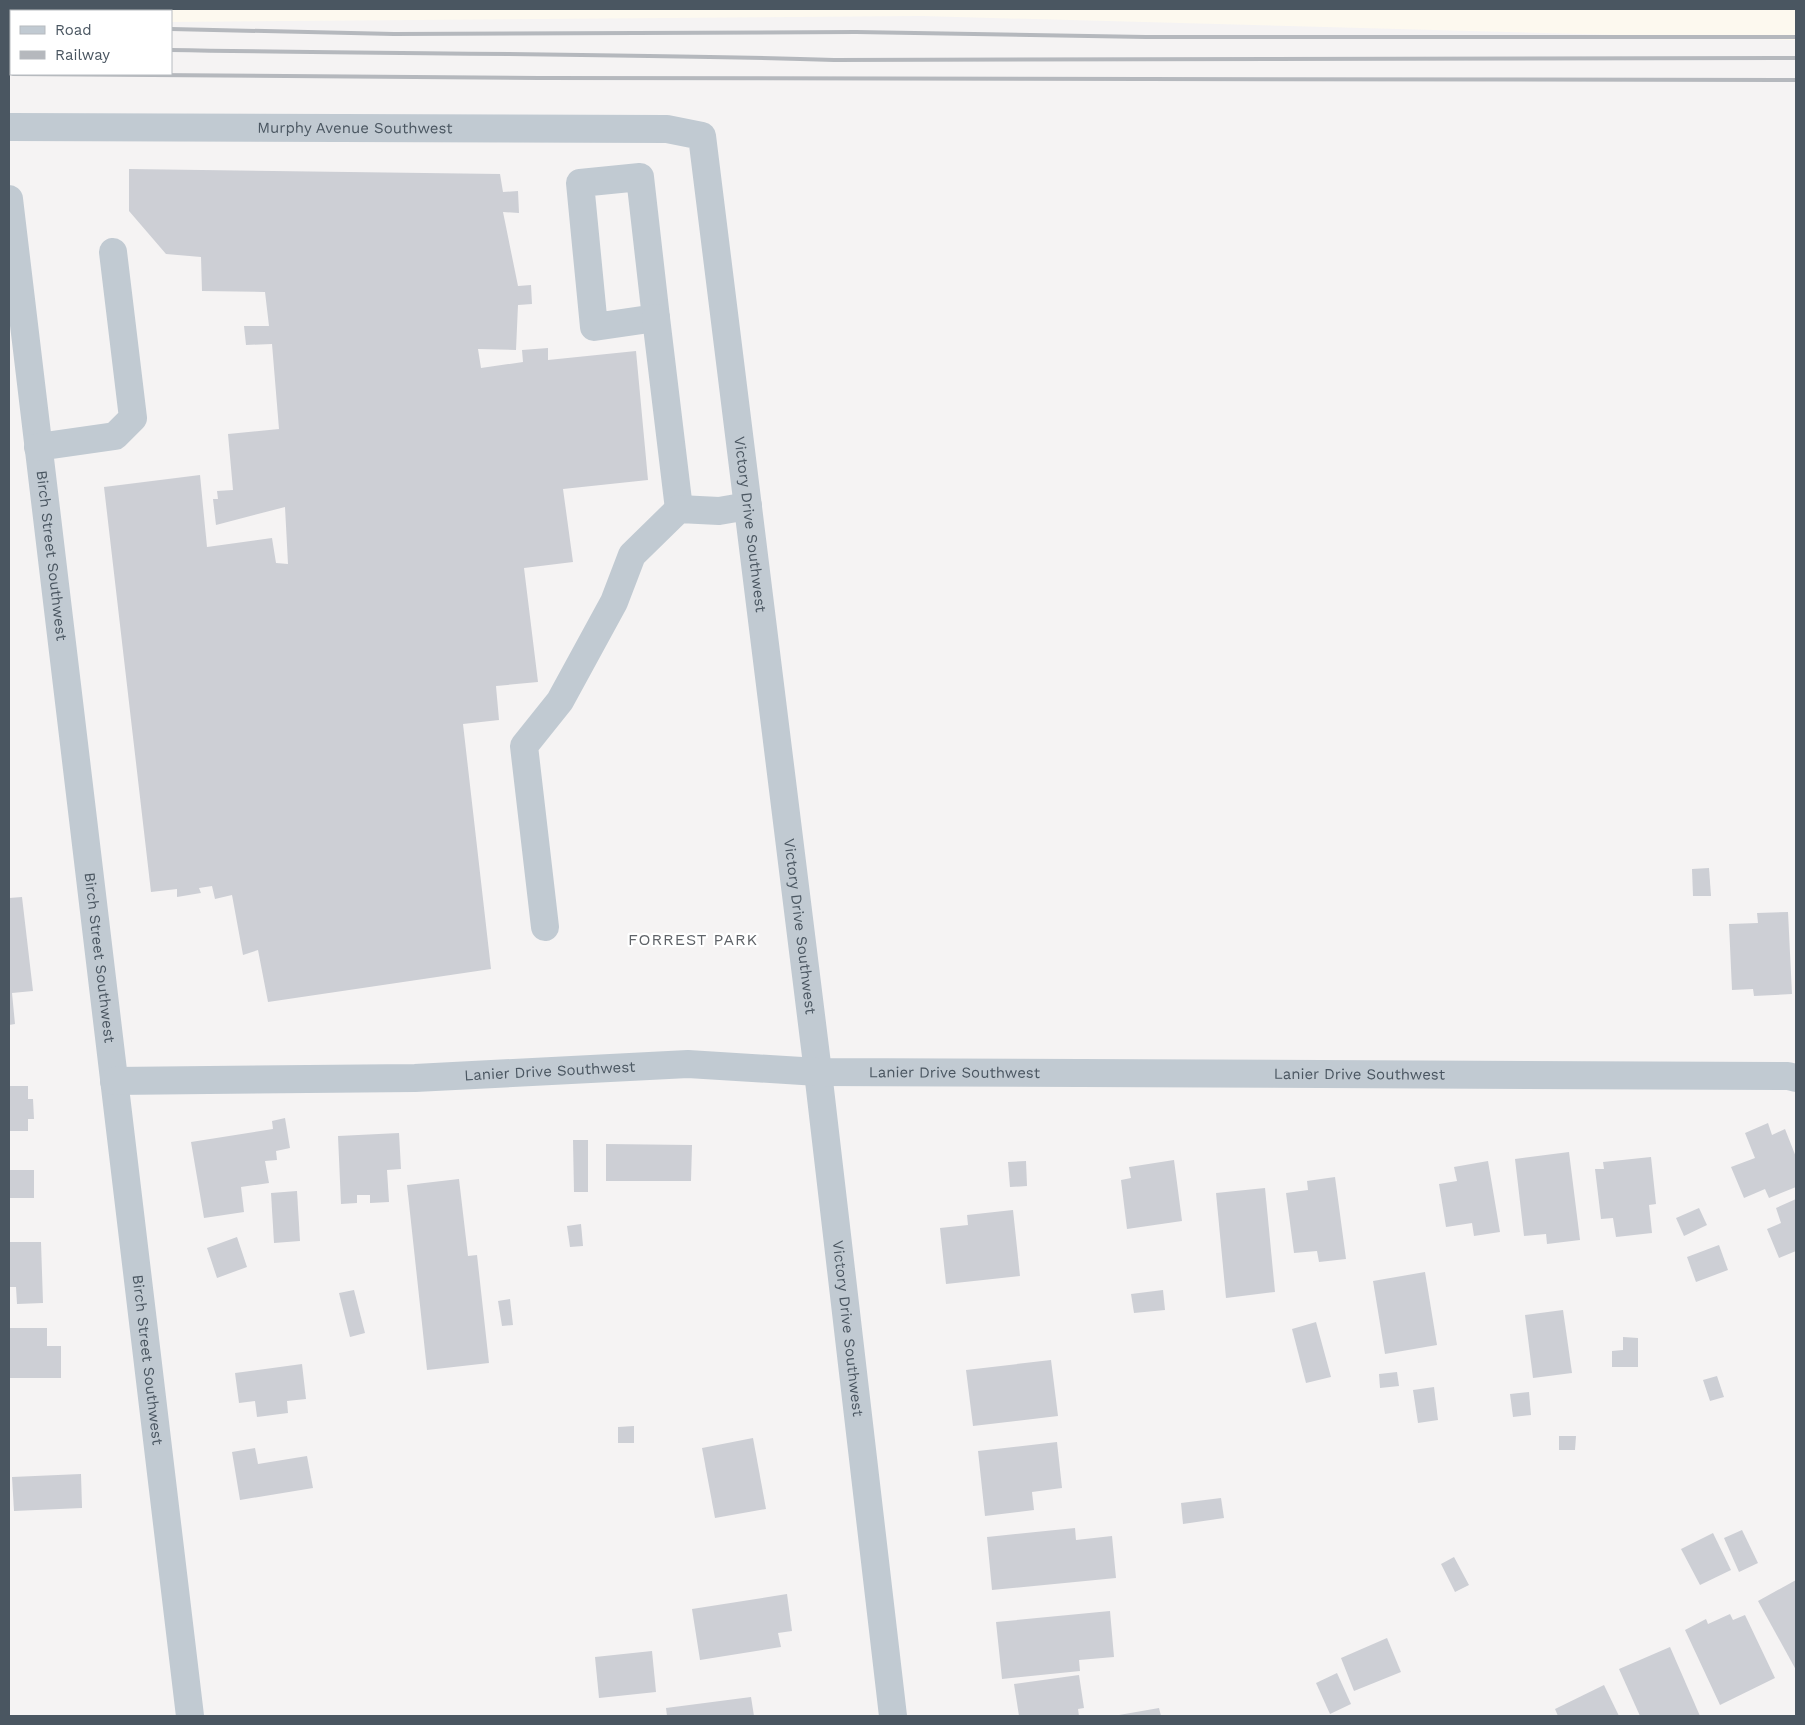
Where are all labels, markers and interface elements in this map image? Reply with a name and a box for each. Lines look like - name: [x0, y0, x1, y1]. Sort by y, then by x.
- legend: [10, 10, 172, 75]
- text: Road: [55, 21, 92, 39]
- text: Railway: [55, 46, 110, 64]
- street label: Murphy Avenue Southwest: [257, 119, 453, 137]
- street label: Victory Drive Southwest: [730, 435, 770, 614]
- street label: Birch Street Southwest: [32, 469, 71, 642]
- street label: Victory Drive Southwest: [780, 837, 820, 1016]
- street label: Birch Street Southwest: [80, 871, 119, 1044]
- district label: FORREST PARK: [628, 930, 758, 949]
- street label: Lanier Drive Southwest: [464, 1058, 637, 1084]
- street label: Lanier Drive Southwest: [869, 1063, 1041, 1082]
- street label: Lanier Drive Southwest: [1274, 1065, 1446, 1084]
- street label: Victory Drive Southwest: [829, 1239, 867, 1418]
- street label: Birch Street Southwest: [128, 1274, 167, 1447]

